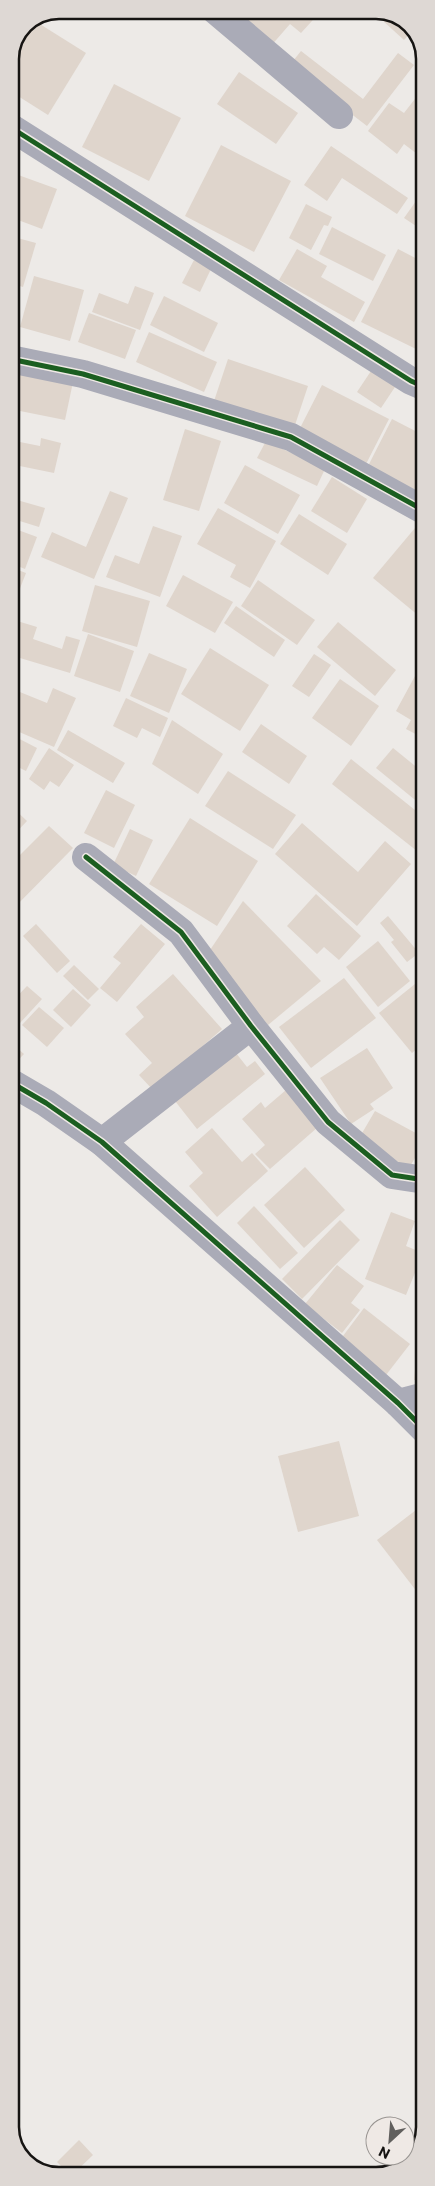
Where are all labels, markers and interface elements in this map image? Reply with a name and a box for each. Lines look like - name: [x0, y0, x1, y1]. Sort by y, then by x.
- north arrow: [365, 2116, 415, 2166]
- text: N: [376, 2143, 393, 2163]

